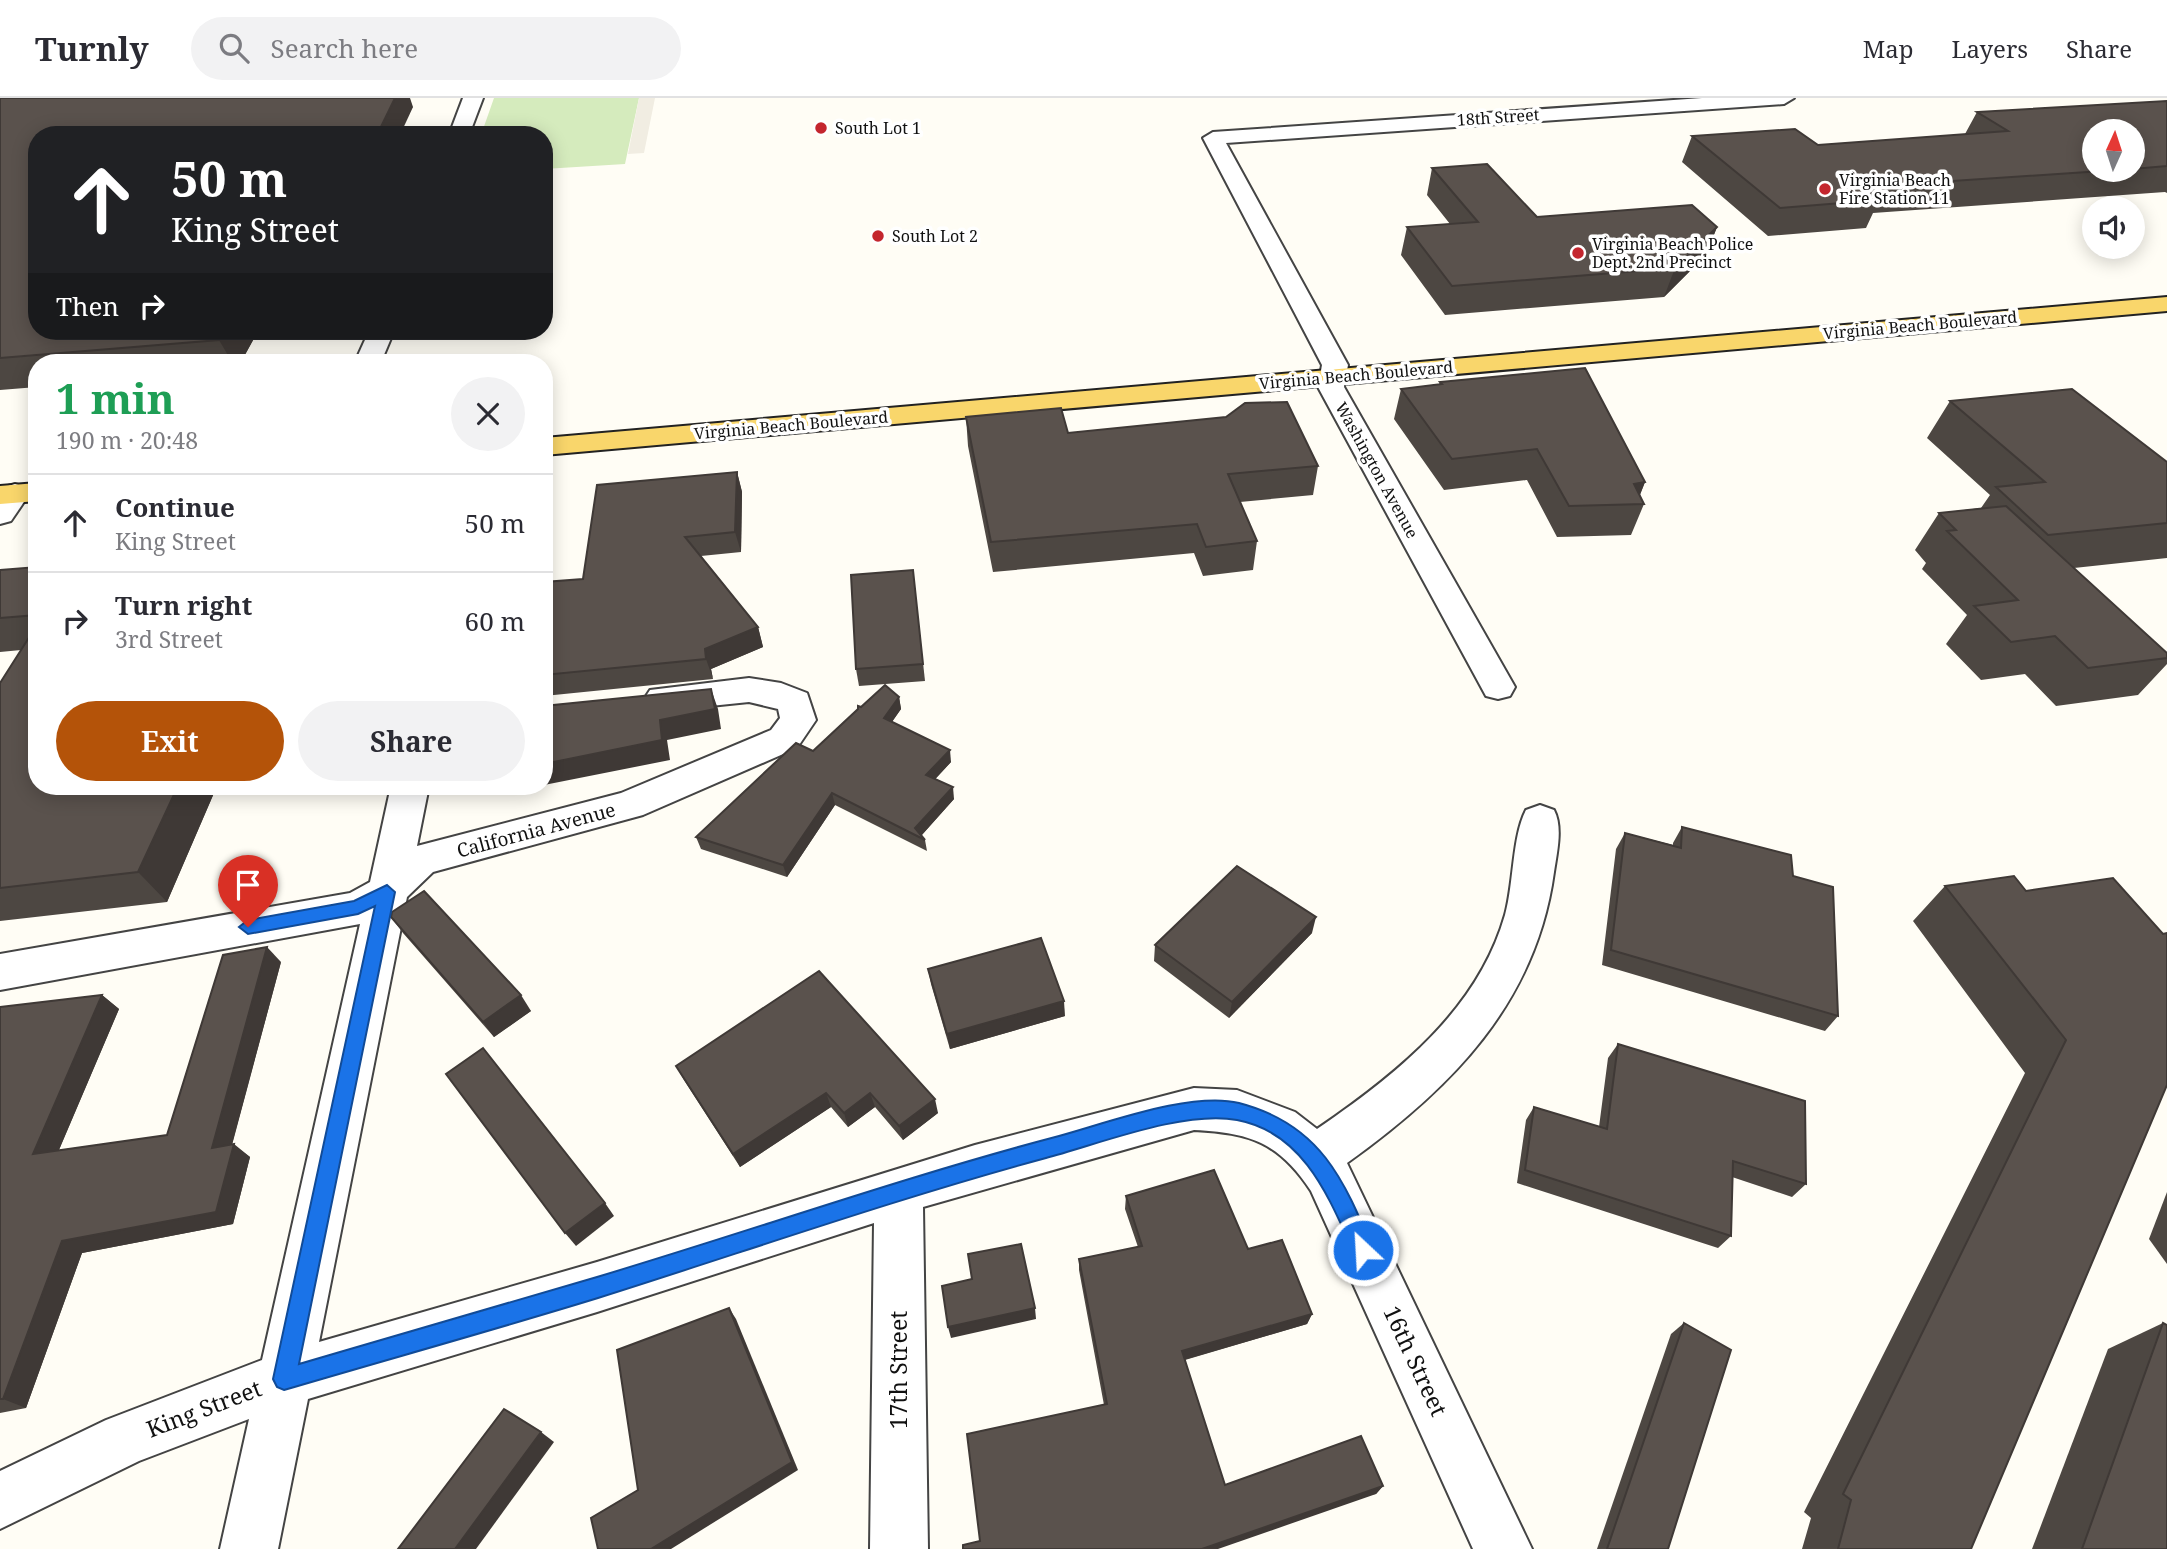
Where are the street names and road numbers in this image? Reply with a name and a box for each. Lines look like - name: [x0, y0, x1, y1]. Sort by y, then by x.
- street label: 18th Street: [1456, 103, 1540, 131]
- street label: Virginia Beach Boulevard: [1822, 306, 2018, 344]
- street label: Virginia Beach Boulevard: [1258, 356, 1454, 394]
- street label: Washington Avenue: [1330, 398, 1424, 542]
- street label: Virginia Beach Boulevard: [693, 406, 889, 444]
- street label: California Avenue: [454, 796, 618, 864]
- street label: 16th Street: [1376, 1300, 1455, 1421]
- street label: 17th Street: [882, 1311, 914, 1429]
- street label: King Street: [142, 1371, 266, 1445]

